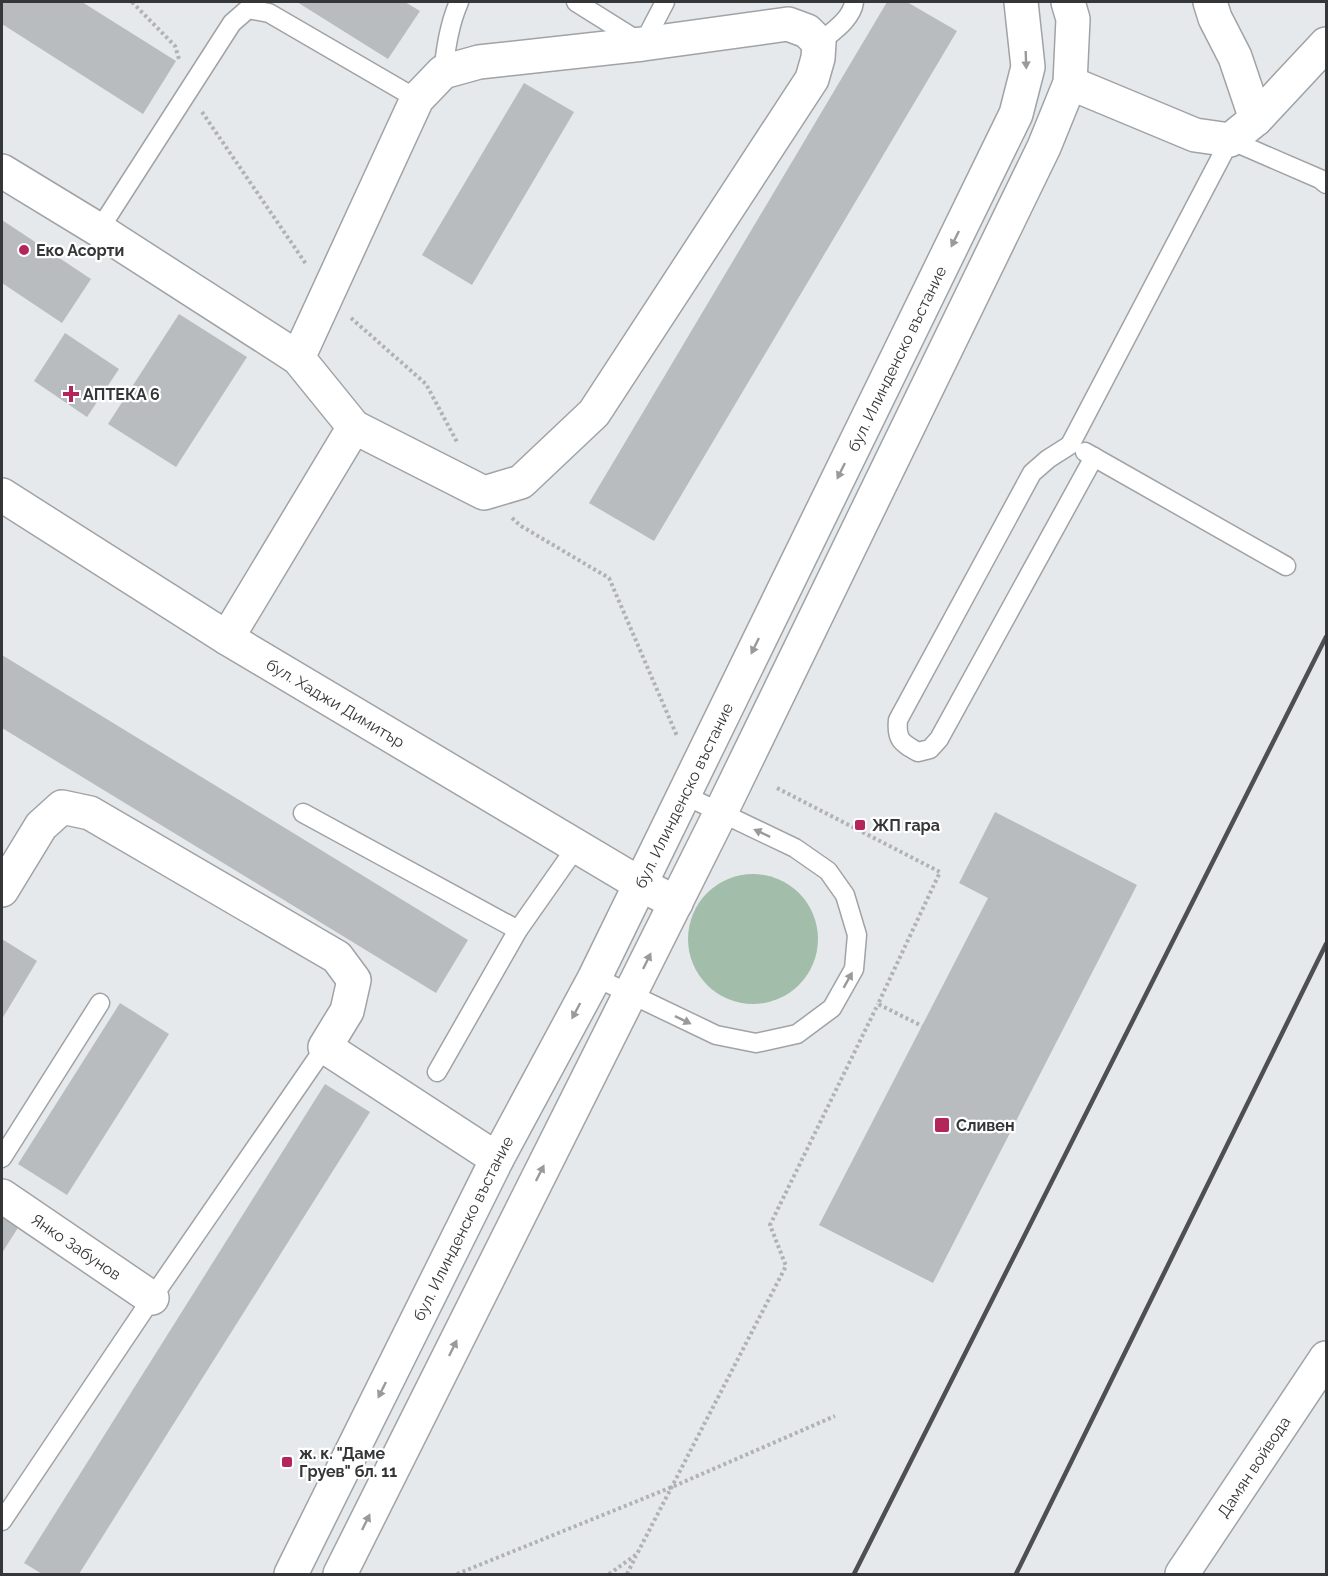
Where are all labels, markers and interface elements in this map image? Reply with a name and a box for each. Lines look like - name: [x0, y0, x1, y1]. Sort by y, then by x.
- one-way arrow: [1022, 50, 1031, 69]
- one-way arrow: [950, 230, 960, 248]
- place label: Еко Асорти: [36, 241, 124, 260]
- marker: Еко Асорти: [17, 243, 31, 257]
- street label: бул. Илинденско въстание: [844, 263, 950, 455]
- place label: АПТЕКА 6: [83, 385, 160, 404]
- marker: АПТЕКА 6: [64, 387, 78, 401]
- one-way arrow: [837, 462, 846, 479]
- one-way arrow: [751, 637, 760, 654]
- street label: бул. Хаджи Димитър: [263, 655, 408, 752]
- street label: бул. Илинденско въстание: [631, 700, 737, 892]
- place label: ЖП гара: [872, 816, 940, 835]
- marker: ЖП гара: [853, 818, 867, 832]
- one-way arrow: [753, 828, 770, 837]
- one-way arrow: [642, 953, 651, 970]
- one-way arrow: [842, 972, 853, 988]
- one-way arrow: [571, 1003, 581, 1020]
- one-way arrow: [675, 1015, 692, 1024]
- marker: Сливен: [933, 1116, 951, 1134]
- place label: Сливен: [956, 1116, 1015, 1135]
- street label: бул. Илинденско въстание: [409, 1133, 518, 1324]
- one-way arrow: [535, 1164, 545, 1181]
- street label: Янко Забунов: [28, 1210, 125, 1284]
- one-way arrow: [448, 1339, 458, 1356]
- one-way arrow: [378, 1382, 387, 1399]
- street label: Дамян войвода: [1214, 1413, 1294, 1521]
- place label: ж. к. "Даме Груев" бл. 11: [299, 1444, 397, 1481]
- marker: ж. к. "Даме Груев" бл. 11: [280, 1455, 294, 1469]
- one-way arrow: [361, 1514, 371, 1531]

